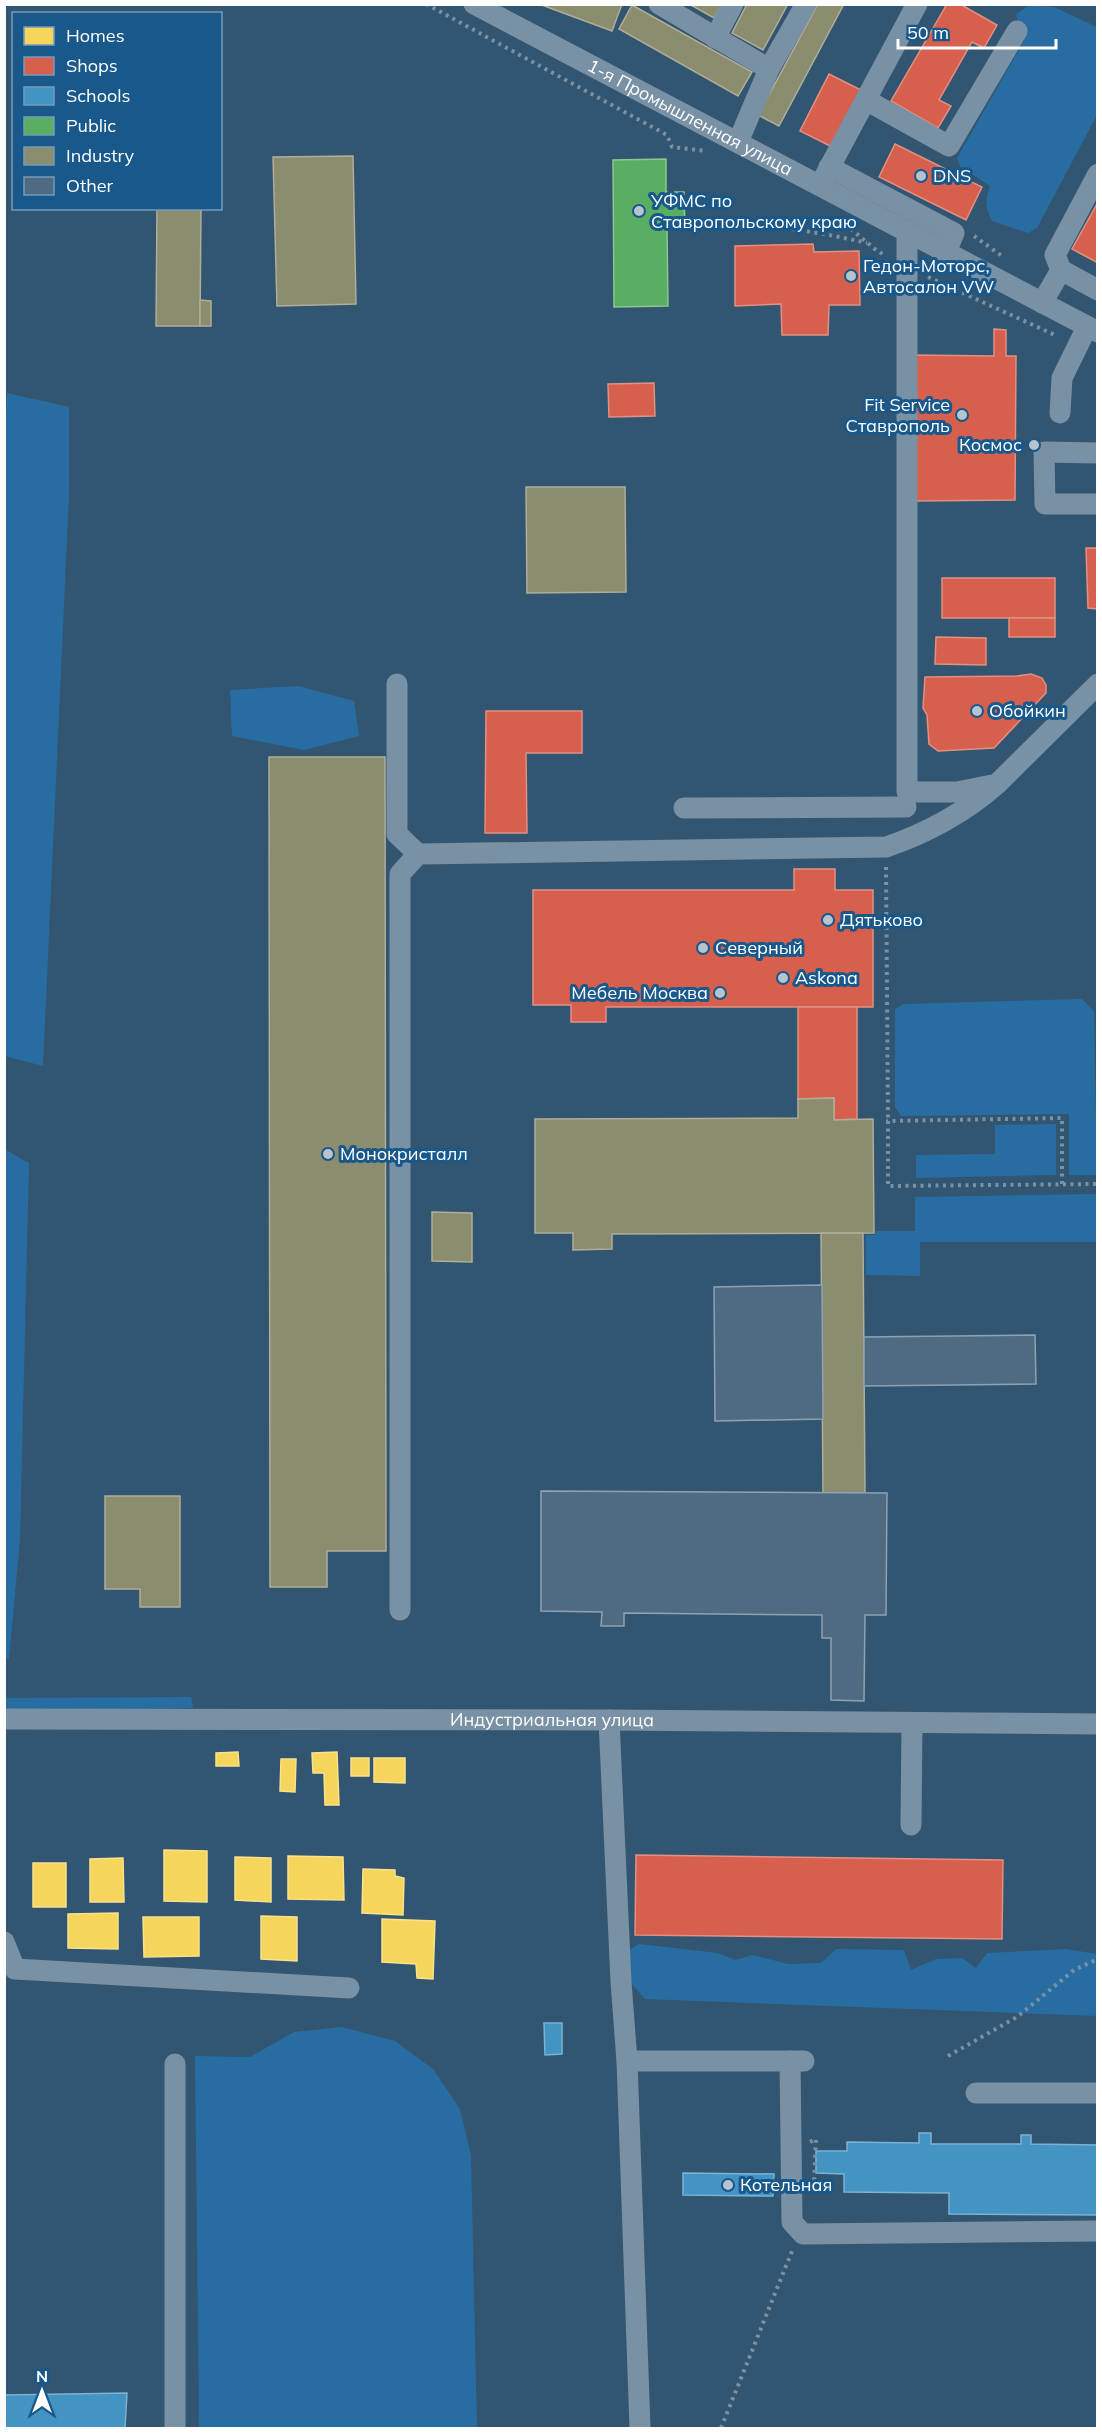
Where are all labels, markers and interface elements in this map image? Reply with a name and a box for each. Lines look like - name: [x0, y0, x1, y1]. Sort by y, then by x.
- legend: [12, 12, 222, 210]
- scale bar: [898, 12, 1056, 50]
- text: 50 m: [907, 21, 949, 44]
- text: Homes: [66, 24, 125, 47]
- text: Shops: [66, 54, 118, 77]
- street label: 1-я Промышленная улица: [584, 54, 797, 180]
- text: Schools: [66, 84, 131, 107]
- text: Public: [66, 114, 116, 137]
- text: Industry: [66, 144, 135, 167]
- place label: DNS: [933, 164, 971, 187]
- marker: DNS: [914, 169, 928, 183]
- text: Other: [66, 174, 114, 197]
- place label: УФМС по Ставропольскому краю: [650, 189, 857, 233]
- marker: УФМС по Ставропольскому краю: [632, 204, 646, 218]
- place label: Гедон-Моторс, Автосалон VW: [863, 254, 994, 298]
- marker: Гедон-Моторс, Автосалон VW: [844, 269, 858, 283]
- place label: Fit Service Ставрополь: [846, 393, 950, 437]
- marker: Fit Service Ставрополь: [955, 408, 969, 422]
- place label: Космос: [959, 433, 1022, 456]
- marker: Космос: [1027, 438, 1041, 452]
- place label: Обойкин: [989, 699, 1066, 722]
- marker: Обойкин: [970, 704, 984, 718]
- place label: Дятьково: [840, 908, 923, 931]
- marker: Дятьково: [821, 913, 835, 927]
- place label: Северный: [715, 936, 803, 959]
- marker: Северный: [696, 941, 710, 955]
- place label: Askona: [795, 966, 858, 989]
- marker: Askona: [776, 971, 790, 985]
- place label: Мебель Москва: [571, 981, 708, 1004]
- marker: Мебель Москва: [713, 986, 727, 1000]
- place label: Монокристалл: [340, 1142, 468, 1165]
- marker: Монокристалл: [321, 1147, 335, 1161]
- street label: Индустриальная улица: [450, 1708, 654, 1731]
- place label: Котельная: [740, 2173, 832, 2196]
- marker: Котельная: [721, 2178, 735, 2192]
- north arrow: [12, 2361, 72, 2421]
- text: N: [36, 2366, 48, 2386]

